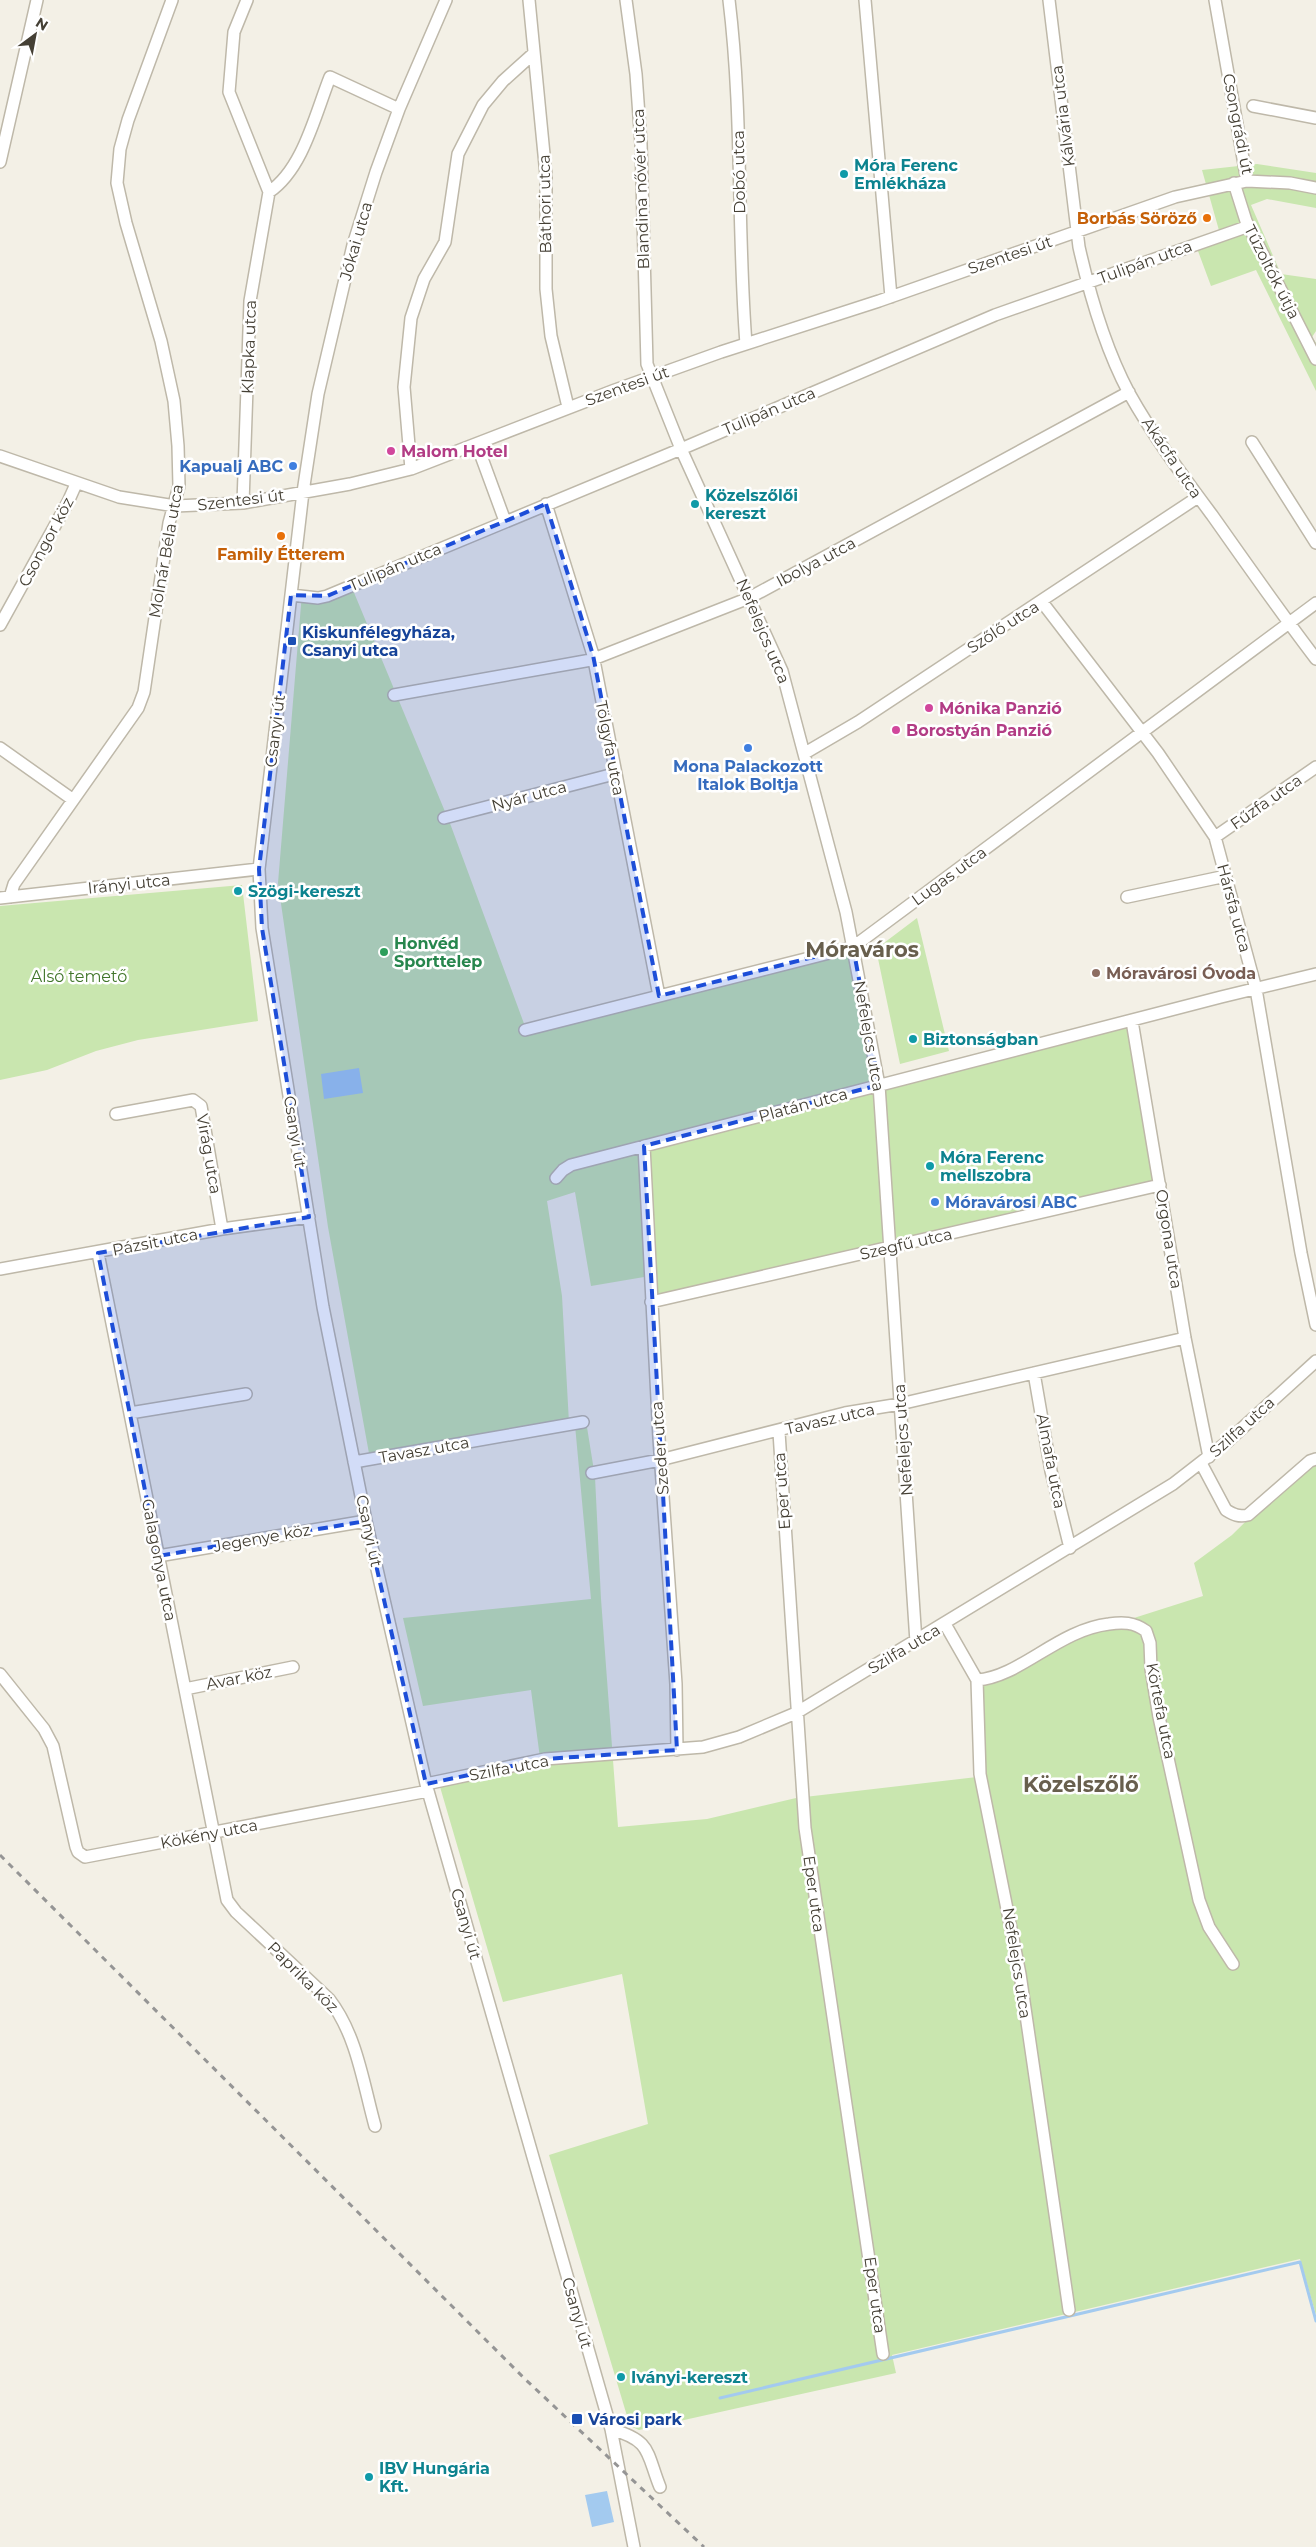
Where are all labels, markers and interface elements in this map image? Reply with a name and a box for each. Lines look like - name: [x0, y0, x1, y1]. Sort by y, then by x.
- north arrow: [10, 10, 60, 60]
- text: N: [32, 13, 51, 35]
- street label: Kálvária utca: [1047, 64, 1079, 168]
- street label: Csongrádi út: [1219, 72, 1257, 177]
- street label: Blandina nővér utca: [629, 108, 653, 270]
- street label: Dobó utca: [729, 130, 749, 214]
- street label: Báthori utca: [535, 154, 555, 254]
- place label: Móra Ferenc Emlékháza: [854, 156, 959, 193]
- marker: Móra Ferenc Emlékháza: [838, 168, 850, 180]
- street label: Jókai utca: [335, 200, 376, 283]
- place label: Borbás Söröző: [1077, 209, 1197, 228]
- marker: Borbás Söröző: [1201, 212, 1213, 224]
- street label: Tűzoltók útja: [1240, 222, 1304, 322]
- street label: Szentesi út: [965, 232, 1055, 278]
- street label: Tulipán utca: [1095, 236, 1195, 288]
- street label: Klapka utca: [238, 299, 260, 395]
- street label: Szentesi út: [583, 362, 672, 410]
- street label: Tulipán utca: [720, 383, 818, 439]
- street label: Akácfa utca: [1138, 414, 1206, 502]
- place label: Malom Hotel: [401, 442, 508, 461]
- marker: Malom Hotel: [385, 445, 397, 457]
- place label: Kapualj ABC: [179, 457, 283, 476]
- marker: Kapualj ABC: [287, 460, 299, 472]
- street label: Molnár Béla utca: [145, 483, 187, 619]
- street label: Szentesi út: [196, 485, 286, 515]
- place label: Közelszőlői kereszt: [705, 486, 798, 523]
- street label: Csongor köz: [14, 494, 78, 590]
- marker: Közelszőlői kereszt: [689, 498, 701, 510]
- marker: Family Étterem: [275, 530, 287, 542]
- street label: Ibolya utca: [773, 533, 859, 591]
- street label: Tulipán utca: [346, 539, 444, 595]
- place label: Family Étterem: [217, 545, 345, 564]
- street label: Nefelejcs utca: [732, 576, 794, 686]
- street label: Szőlő utca: [964, 597, 1042, 657]
- place label: Kiskunfélegyháza, Csanyi utca: [302, 623, 455, 660]
- marker: Kiskunfélegyháza, Csanyi utca: [286, 635, 298, 647]
- street label: Csanyi út: [261, 693, 289, 768]
- street label: Tölgyfa utca: [591, 699, 629, 797]
- place label: Mónika Panzió: [939, 699, 1062, 718]
- marker: Mónika Panzió: [923, 702, 935, 714]
- place label: Borostyán Panzió: [906, 721, 1052, 740]
- marker: Borostyán Panzió: [890, 724, 902, 736]
- marker: Mona Palackozott Italok Boltja: [742, 742, 754, 754]
- place label: Mona Palackozott Italok Boltja: [673, 757, 823, 794]
- street label: Fűzfa utca: [1227, 770, 1305, 834]
- street label: Nyár utca: [489, 777, 569, 815]
- street label: Lugas utca: [908, 842, 990, 910]
- street label: Hársfa utca: [1213, 862, 1255, 954]
- street label: Irányi utca: [87, 870, 171, 898]
- place label: Szögi-kereszt: [248, 882, 361, 901]
- marker: Szögi-kereszt: [232, 885, 244, 897]
- place label: Honvéd Sporttelep: [394, 934, 482, 971]
- district label: Móraváros: [805, 937, 919, 962]
- marker: Honvéd Sporttelep: [378, 946, 390, 958]
- place label: Móravárosi Óvoda: [1106, 964, 1256, 983]
- park label: Alsó temető: [31, 967, 127, 986]
- marker: Móravárosi Óvoda: [1090, 967, 1102, 979]
- street label: Nefelejcs utca: [850, 979, 888, 1093]
- place label: Biztonságban: [923, 1030, 1038, 1049]
- marker: Biztonságban: [907, 1033, 919, 1045]
- street label: Platán utca: [756, 1084, 850, 1126]
- street label: Csanyi út: [280, 1094, 310, 1170]
- street label: Virág utca: [193, 1112, 225, 1196]
- place label: Móra Ferenc mellszobra: [940, 1148, 1045, 1185]
- marker: Móra Ferenc mellszobra: [924, 1160, 936, 1172]
- street label: Orgona utca: [1152, 1188, 1186, 1290]
- place label: Móravárosi ABC: [945, 1193, 1077, 1212]
- marker: Móravárosi ABC: [929, 1196, 941, 1208]
- street label: Pázsit utca: [111, 1224, 199, 1260]
- street label: Szegfű utca: [858, 1224, 954, 1264]
- street label: Nefelejcs utca: [890, 1383, 916, 1497]
- street label: Szilfa utca: [1206, 1393, 1278, 1461]
- street label: Tavasz utca: [783, 1399, 877, 1439]
- street label: Szeder utca: [647, 1400, 673, 1496]
- street label: Almafa utca: [1032, 1412, 1070, 1510]
- street label: Tavasz utca: [377, 1433, 471, 1467]
- street label: Eper utca: [770, 1452, 794, 1530]
- street label: Csanyi út: [352, 1493, 386, 1569]
- street label: Galagonya utca: [138, 1497, 180, 1623]
- street label: Jegenye köz: [211, 1520, 312, 1556]
- street label: Szilfa utca: [864, 1620, 944, 1678]
- street label: Körtefa utca: [1142, 1661, 1180, 1761]
- street label: Avar köz: [204, 1662, 274, 1694]
- street label: Szilfa utca: [467, 1751, 551, 1785]
- district label: Közelszőlő: [1023, 1772, 1139, 1797]
- street label: Kökény utca: [159, 1815, 259, 1853]
- street label: Eper utca: [799, 1854, 829, 1934]
- street label: Csanyi út: [447, 1886, 485, 1962]
- street label: Nefelejcs utca: [999, 1906, 1035, 2020]
- street label: Paprika köz: [264, 1938, 342, 2016]
- street label: Eper utca: [860, 2255, 890, 2335]
- street label: Csanyi út: [558, 2275, 596, 2351]
- place label: Iványi-kereszt: [631, 2368, 748, 2387]
- marker: Iványi-kereszt: [615, 2371, 627, 2383]
- place label: Városi park: [587, 2410, 683, 2429]
- marker: Városi park: [570, 2412, 584, 2426]
- place label: IBV Hungária Kft.: [379, 2459, 490, 2496]
- marker: IBV Hungária Kft.: [363, 2471, 375, 2483]

